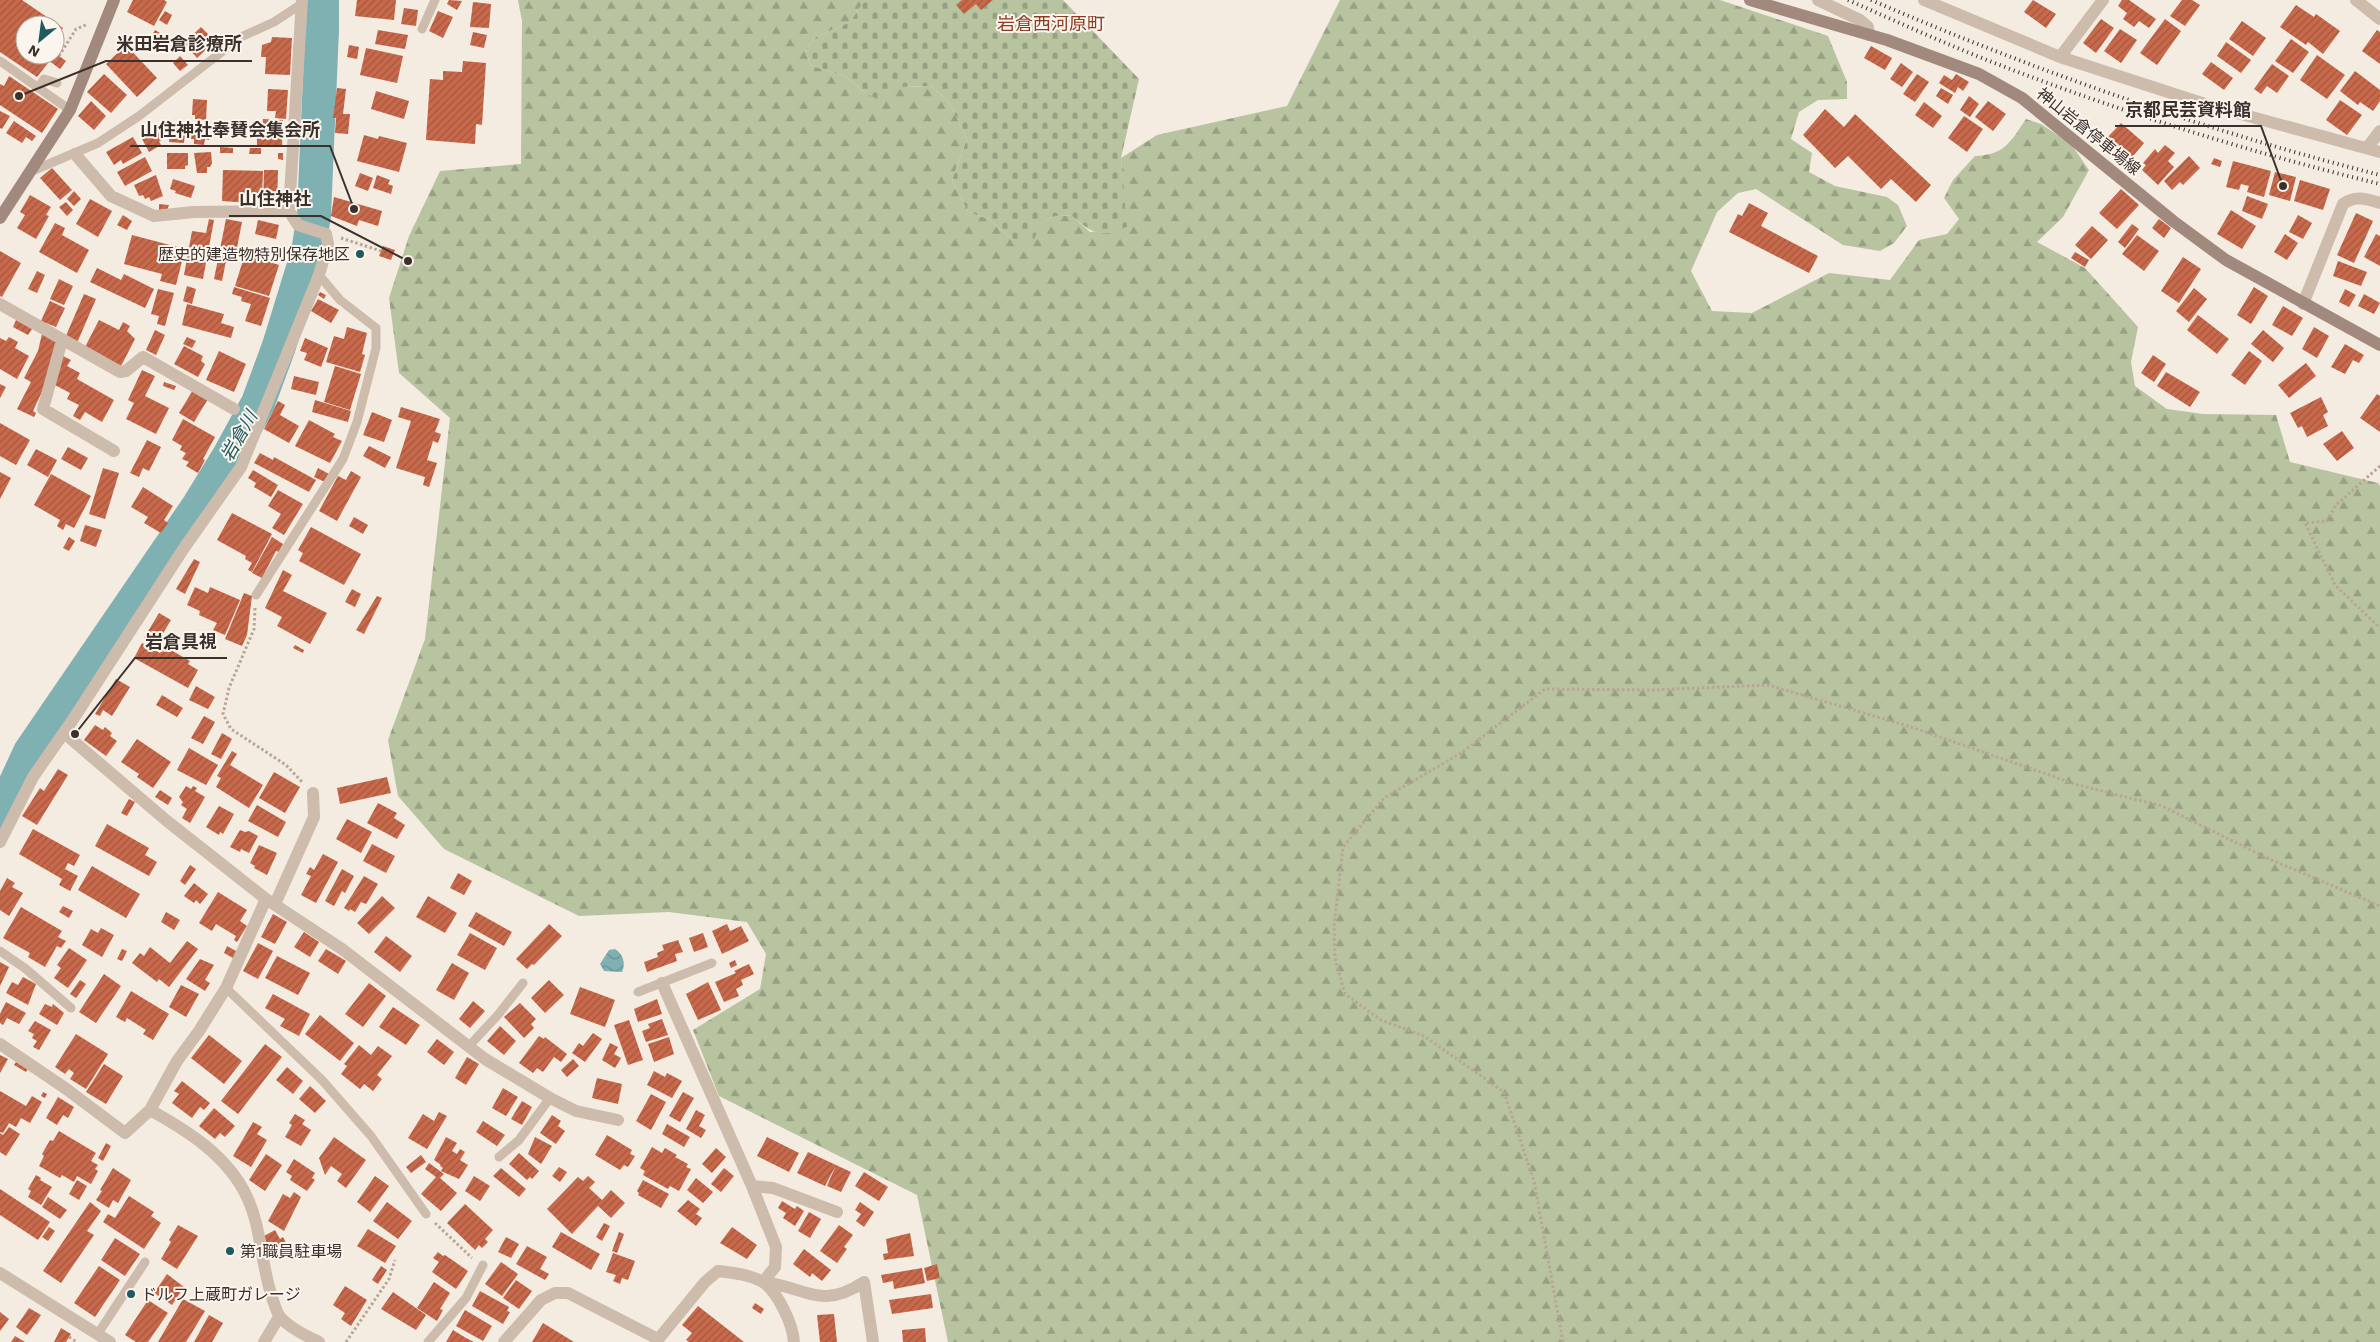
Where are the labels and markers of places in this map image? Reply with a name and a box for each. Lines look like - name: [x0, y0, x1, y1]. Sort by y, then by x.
- callout: 米田岩倉診療所: [106, 28, 252, 61]
- callout: 京都民芸資料館: [2115, 93, 2261, 126]
- callout: 山住神社奉賛会集会所: [130, 113, 330, 146]
- callout: 山住神社: [229, 183, 321, 216]
- place label: 歴史的建造物特別保存地区: [158, 245, 350, 264]
- marker: 歴史的建造物特別保存地区: [354, 248, 366, 260]
- callout: 岩倉具視: [135, 625, 227, 658]
- place label: 第1職員駐車場: [240, 1242, 342, 1261]
- marker: 第1職員駐車場: [224, 1245, 236, 1257]
- place label: ドルフ上蔵町ガレージ: [141, 1285, 301, 1304]
- marker: ドルフ上蔵町ガレージ: [125, 1288, 137, 1300]

